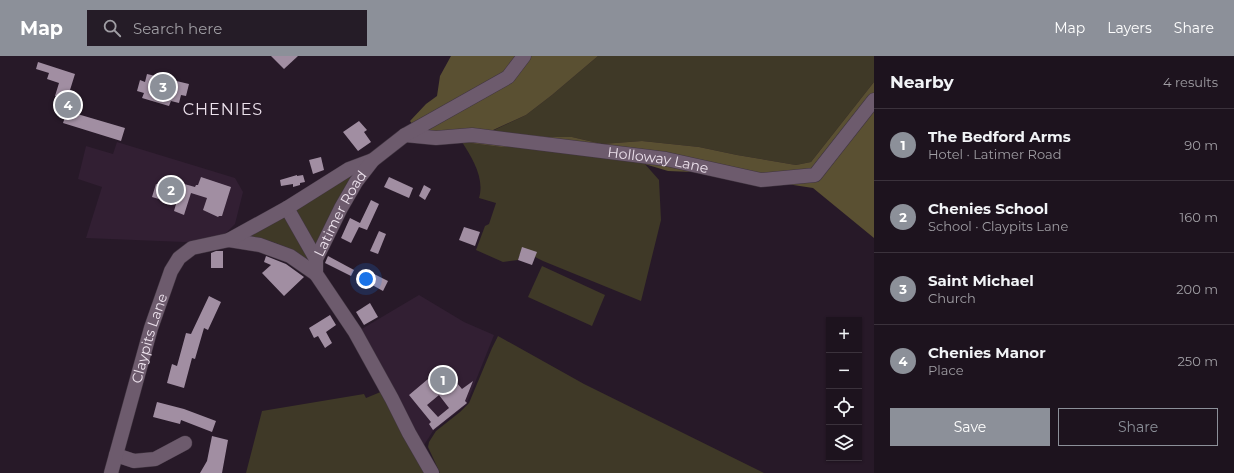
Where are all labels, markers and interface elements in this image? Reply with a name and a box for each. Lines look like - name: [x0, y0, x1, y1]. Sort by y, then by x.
- search box: [87, 10, 367, 46]
- text: Map: [20, 17, 63, 40]
- icon: search: [101, 17, 123, 39]
- text: Search here: [133, 19, 222, 38]
- text: Map: [1054, 19, 1085, 37]
- text: Layers: [1107, 19, 1152, 37]
- text: Share: [1174, 19, 1214, 37]
- pin: 3: [150, 72, 176, 102]
- text: Nearby: [890, 72, 954, 92]
- text: 4 results: [1163, 74, 1218, 90]
- pin: 4: [55, 90, 81, 120]
- district label: CHENIES: [183, 100, 263, 119]
- text: The Bedford Arms: [928, 127, 1071, 146]
- text: 1: [900, 137, 906, 153]
- text: 90 m: [1184, 137, 1218, 153]
- street label: Holloway Lane: [607, 143, 710, 177]
- text: Hotel · Latimer Road: [928, 146, 1062, 162]
- street label: Latimer Road: [310, 167, 371, 260]
- pin: 2: [158, 175, 184, 205]
- text: Chenies School: [928, 199, 1048, 218]
- text: 2: [899, 209, 907, 225]
- text: 160 m: [1180, 209, 1218, 225]
- text: School · Claypits Lane: [928, 218, 1068, 234]
- your location: [356, 269, 376, 289]
- text: Saint Michael: [928, 271, 1034, 290]
- text: 3: [899, 281, 907, 297]
- text: 200 m: [1176, 281, 1218, 297]
- text: Church: [928, 290, 976, 306]
- street label: Claypits Lane: [127, 291, 171, 385]
- map controls: [826, 317, 862, 461]
- button: +: [826, 317, 862, 353]
- text: Chenies Manor: [928, 343, 1046, 362]
- button: −: [826, 353, 862, 389]
- text: 4: [899, 353, 907, 369]
- text: 250 m: [1177, 353, 1218, 369]
- text: Place: [928, 362, 964, 378]
- pin: 1: [430, 365, 456, 395]
- button: locate: [826, 389, 862, 425]
- button: Save: [890, 408, 1050, 446]
- button: Share: [1058, 408, 1218, 446]
- button: layers: [826, 425, 862, 461]

